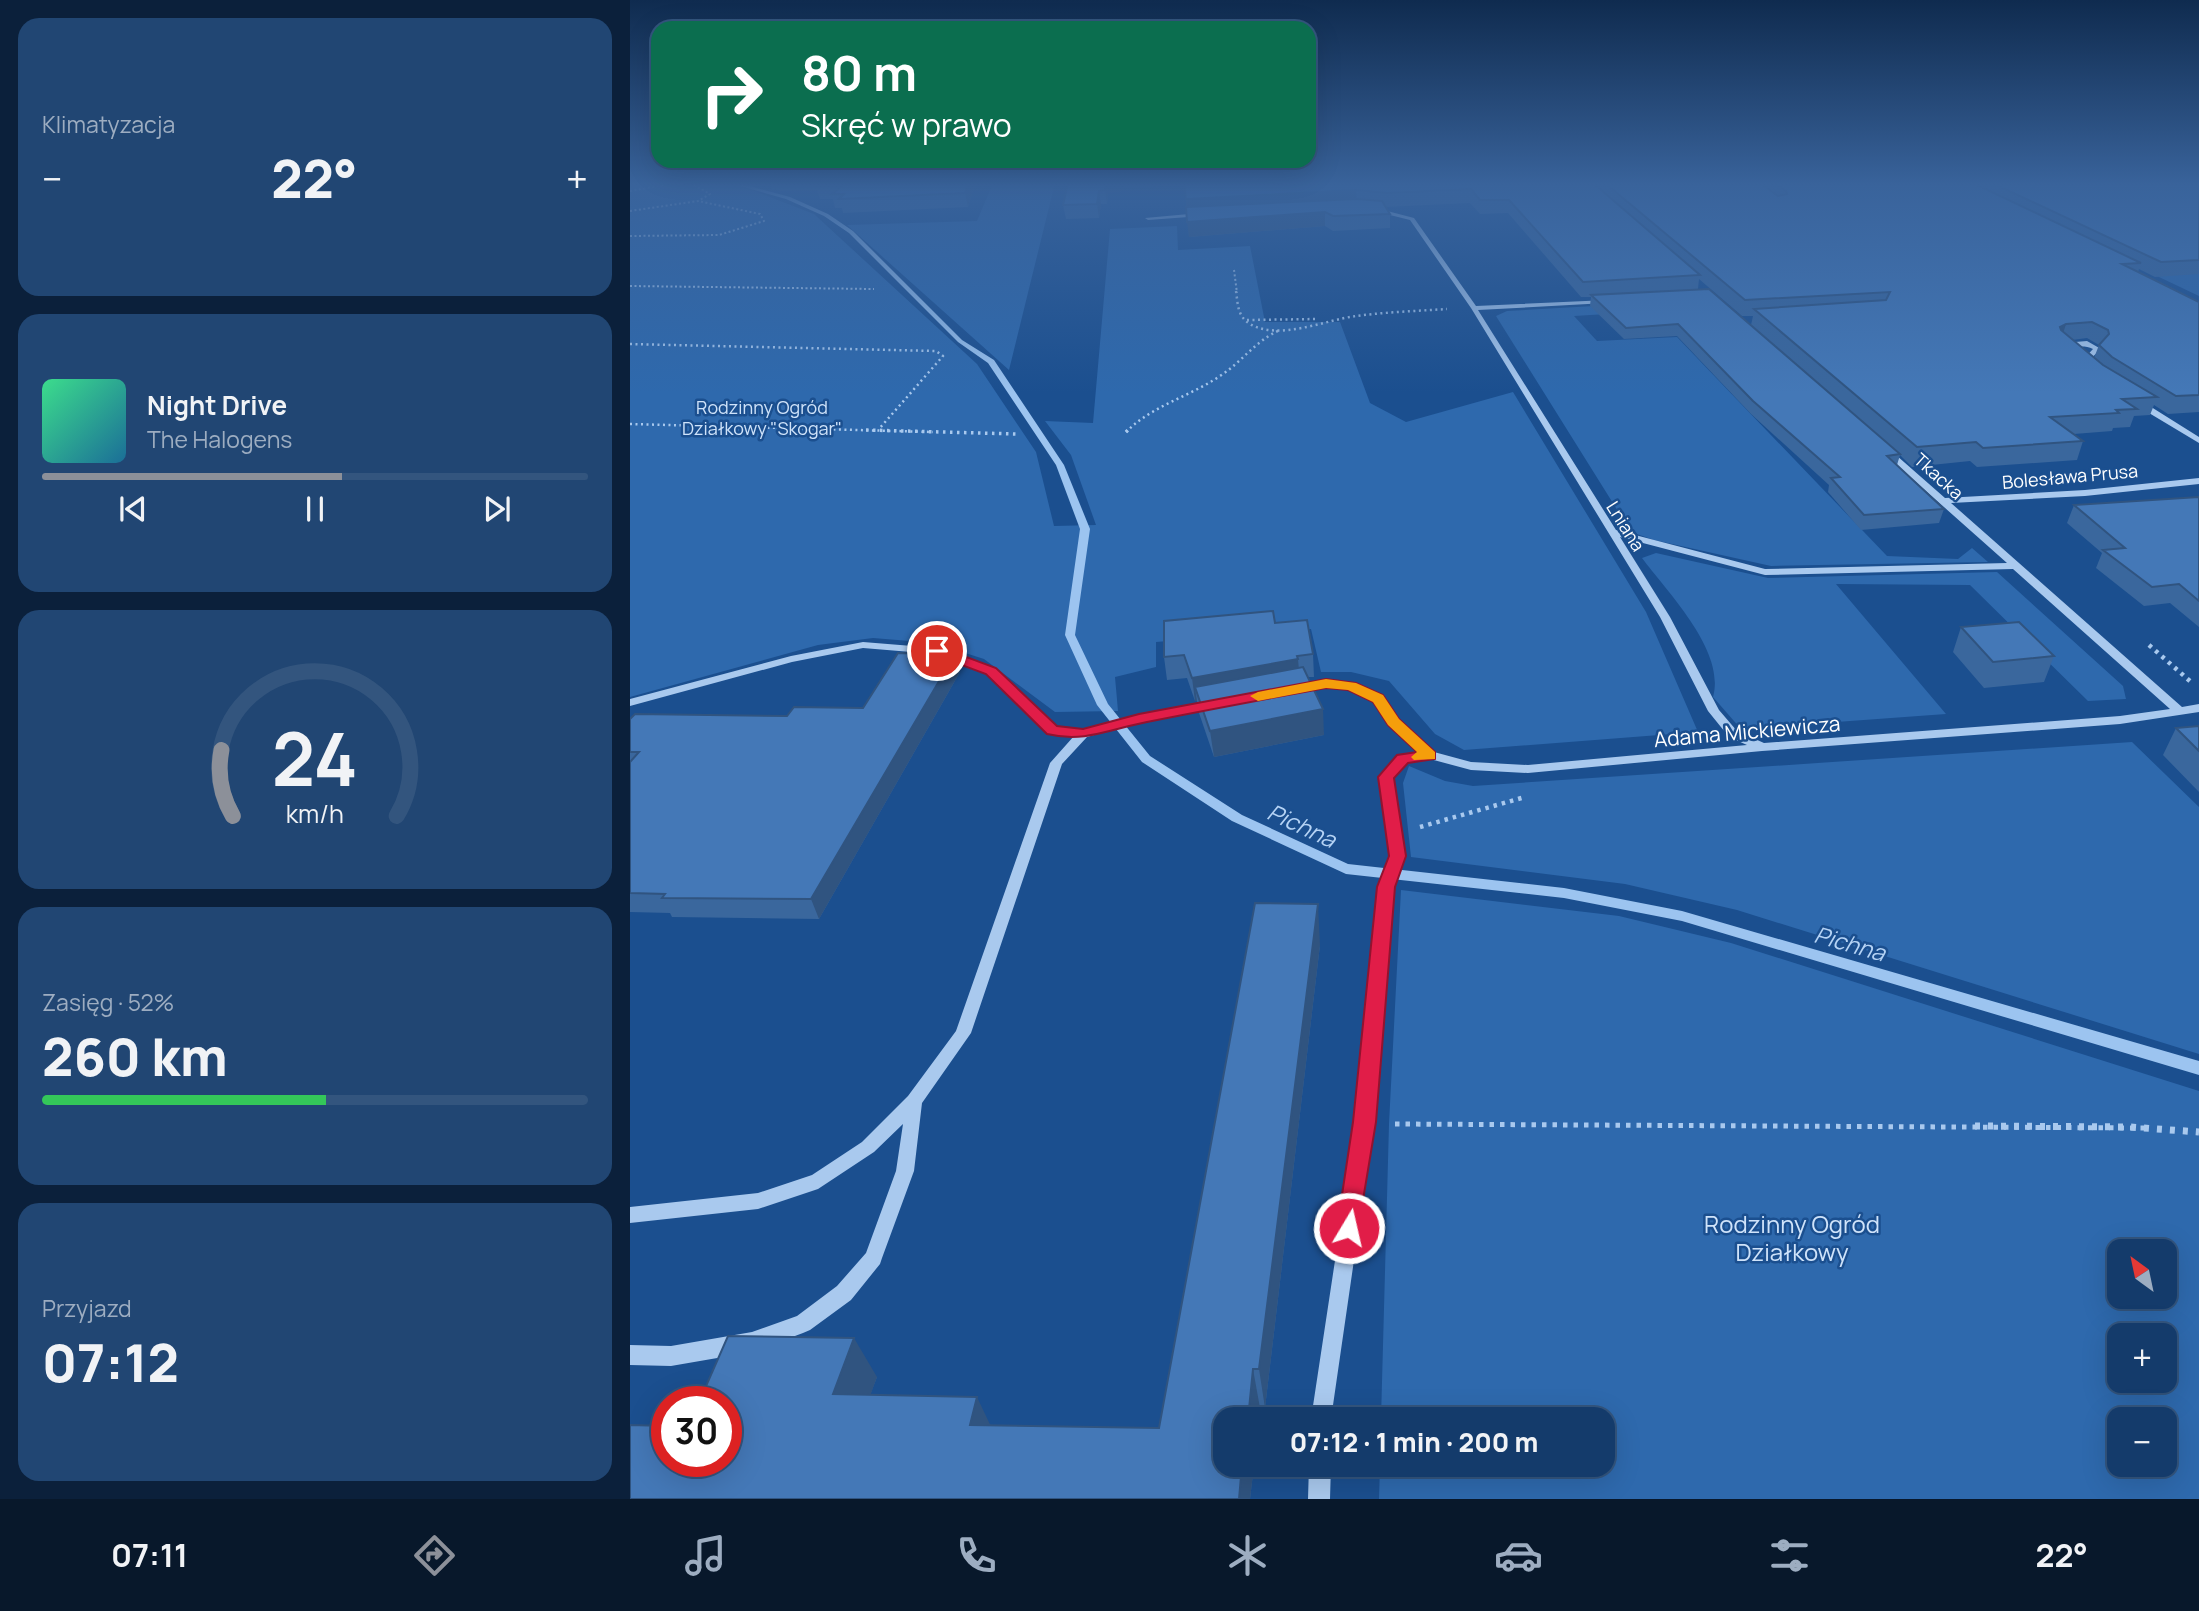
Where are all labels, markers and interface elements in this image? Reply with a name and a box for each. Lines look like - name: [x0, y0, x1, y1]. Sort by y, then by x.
- text: 80 m: [801, 39, 917, 106]
- icon: right: [686, 49, 777, 140]
- text: Skręć w prawo: [801, 103, 1012, 147]
- text: Klimatyzacja: [42, 108, 175, 140]
- text: 22°: [271, 143, 357, 214]
- text: −: [42, 152, 63, 204]
- text: +: [566, 152, 588, 204]
- text: Night Drive: [147, 387, 287, 423]
- park label: Rodzinny Ogród Działkowy "Skogar": [682, 395, 842, 440]
- text: The Halogens: [147, 423, 292, 455]
- street label: Tkacka: [1909, 447, 1969, 505]
- street label: Bolesława Prusa: [2001, 458, 2139, 494]
- icon: previous: [114, 490, 152, 528]
- icon: pause: [296, 490, 334, 528]
- icon: next: [478, 490, 516, 528]
- street label: Lniana: [1601, 496, 1651, 556]
- pin: [907, 621, 967, 681]
- icon: arrive: [918, 632, 956, 670]
- text: 24: [272, 708, 358, 808]
- street label: Adama Mickiewicza: [1653, 709, 1841, 753]
- text: km/h: [286, 795, 344, 830]
- water label: Pichna: [1263, 795, 1343, 855]
- water label: Pichna: [1811, 918, 1890, 969]
- text: Zasięg · 52%: [42, 986, 174, 1018]
- text: 260 km: [42, 1021, 228, 1092]
- position arrow: [1312, 1191, 1386, 1265]
- park label: Rodzinny Ogród Działkowy: [1704, 1207, 1880, 1268]
- north arrow: [2107, 1239, 2177, 1309]
- map controls: [2107, 1239, 2177, 1477]
- text: Przyjazd: [42, 1292, 132, 1324]
- button: +: [2107, 1323, 2177, 1393]
- text: 07:12: [42, 1327, 179, 1398]
- speed limit sign: 30: [651, 1386, 742, 1477]
- button: −: [2107, 1407, 2177, 1477]
- text: 07:12 · 1 min · 200 m: [1290, 1424, 1538, 1460]
- icon: directions: [410, 1531, 459, 1580]
- icon: music: [681, 1531, 730, 1580]
- icon: phone: [952, 1531, 1001, 1580]
- icon: climate: [1223, 1531, 1272, 1580]
- icon: car: [1494, 1531, 1543, 1580]
- icon: filters: [1765, 1531, 1814, 1580]
- text: 07:11: [111, 1533, 188, 1577]
- text: 22°: [2035, 1533, 2088, 1577]

